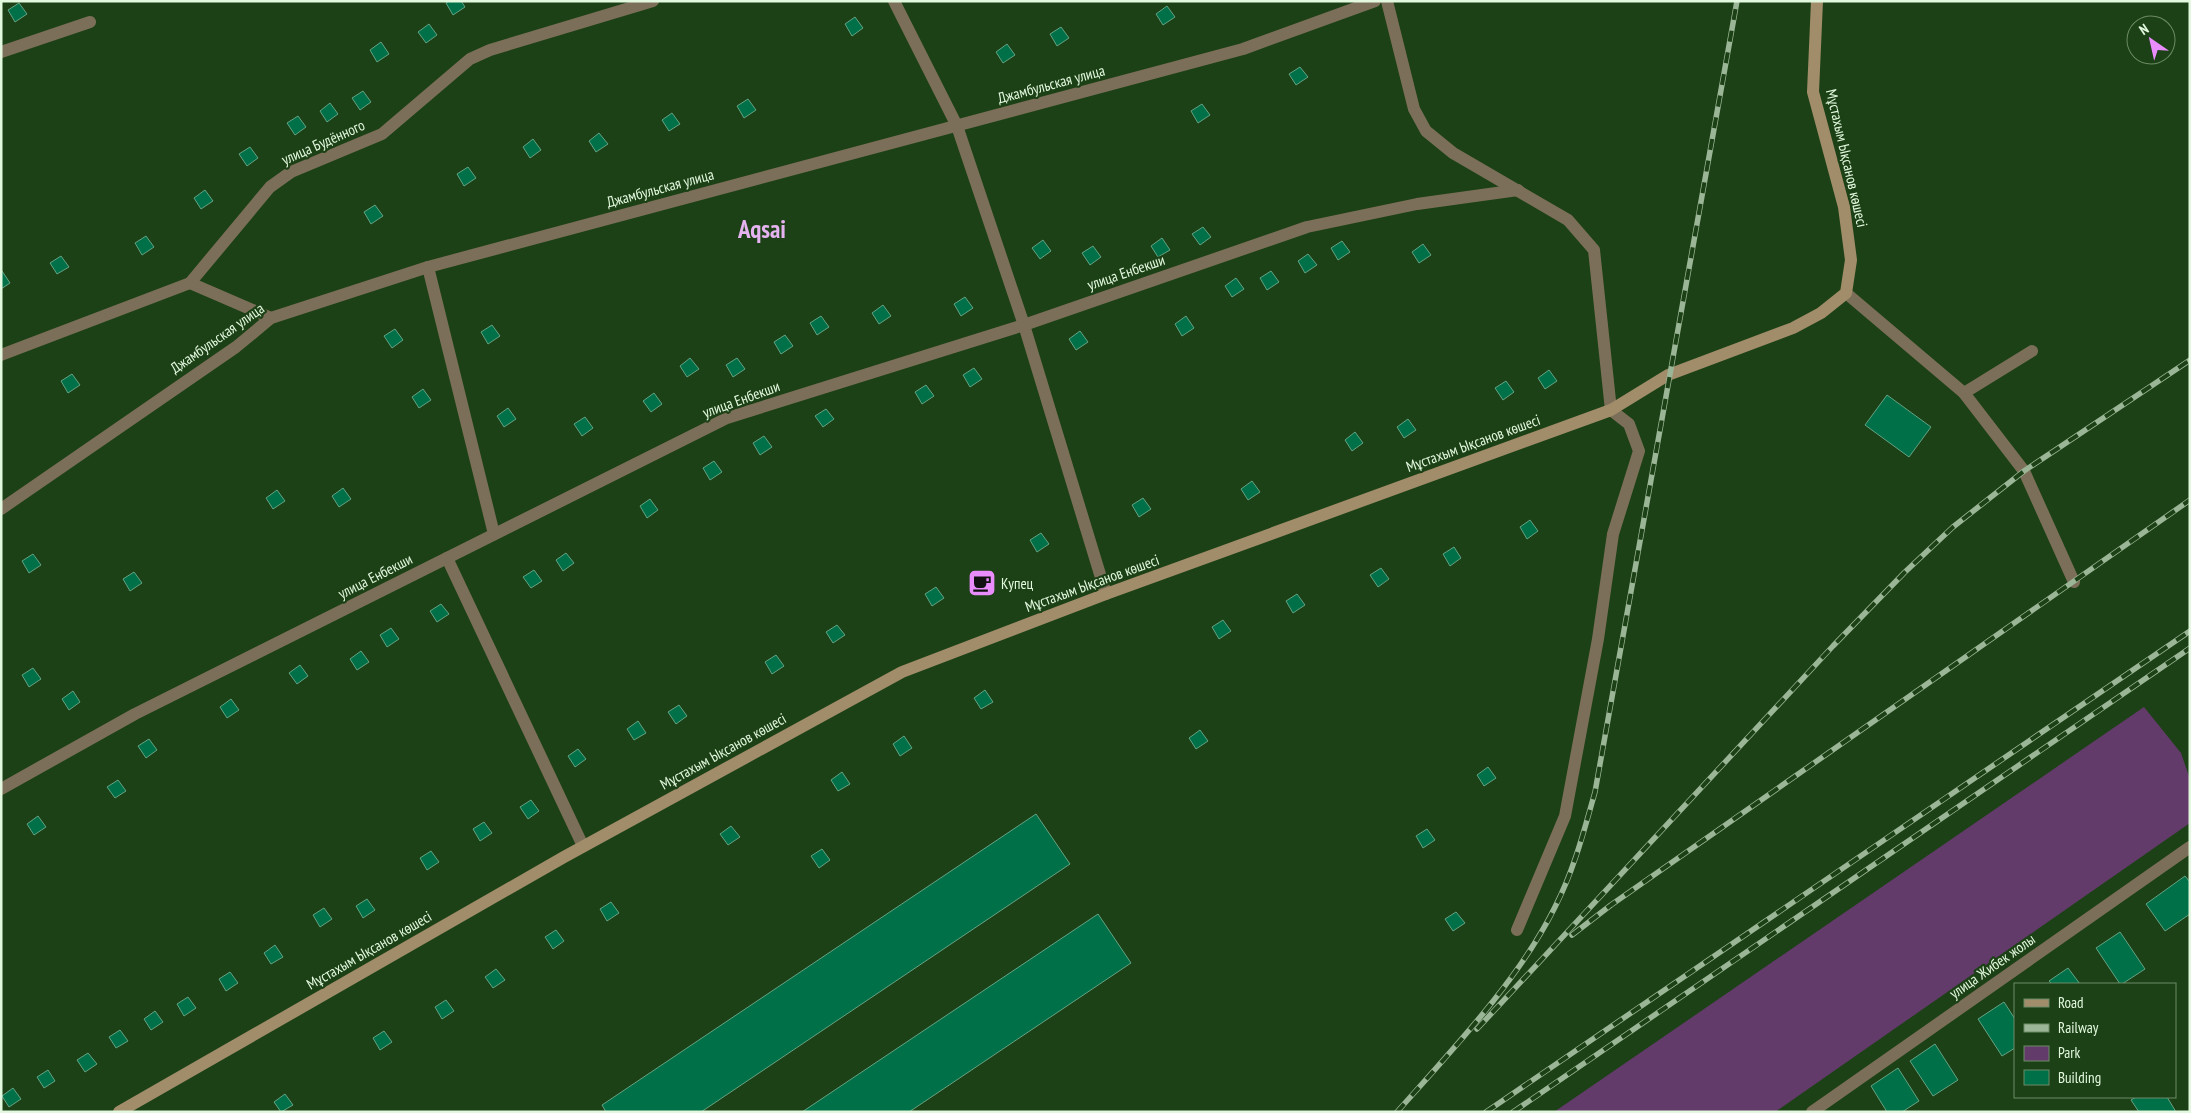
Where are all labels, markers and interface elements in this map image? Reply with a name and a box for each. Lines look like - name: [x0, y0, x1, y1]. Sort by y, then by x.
- north arrow: [2126, 15, 2176, 65]
- text: N: [2136, 20, 2152, 39]
- street label: Джамбульская улица: [995, 61, 1107, 107]
- street label: Мұстахым Ықсанов көшесі: [1822, 87, 1872, 229]
- street label: улица Будённого: [278, 115, 368, 169]
- street label: Джамбульская улица: [604, 165, 716, 211]
- district label: Aqsai: [737, 213, 786, 245]
- street label: улица Енбекши: [1085, 250, 1167, 294]
- street label: Джамбульская улица: [166, 299, 268, 377]
- street label: улица Енбекши: [700, 376, 782, 422]
- street label: Мұстахым Ықсанов көшесі: [1403, 410, 1543, 476]
- street label: улица Енбекши: [335, 549, 415, 603]
- street label: Мұстахым Ықсанов көшесі: [1022, 550, 1162, 616]
- cafe icon: Купец: [967, 568, 997, 598]
- place label: Купец: [1001, 574, 1034, 593]
- street label: Мұстахым Ықсанов көшесі: [657, 708, 789, 794]
- street label: Мұстахым Ықсанов көшесі: [303, 906, 435, 994]
- street label: улица Жибек жолы: [1945, 929, 2039, 1003]
- legend: [2014, 983, 2176, 1098]
- text: Road: [2058, 993, 2084, 1012]
- text: Railway: [2058, 1018, 2099, 1037]
- text: Park: [2058, 1043, 2080, 1062]
- text: Building: [2058, 1068, 2101, 1087]

